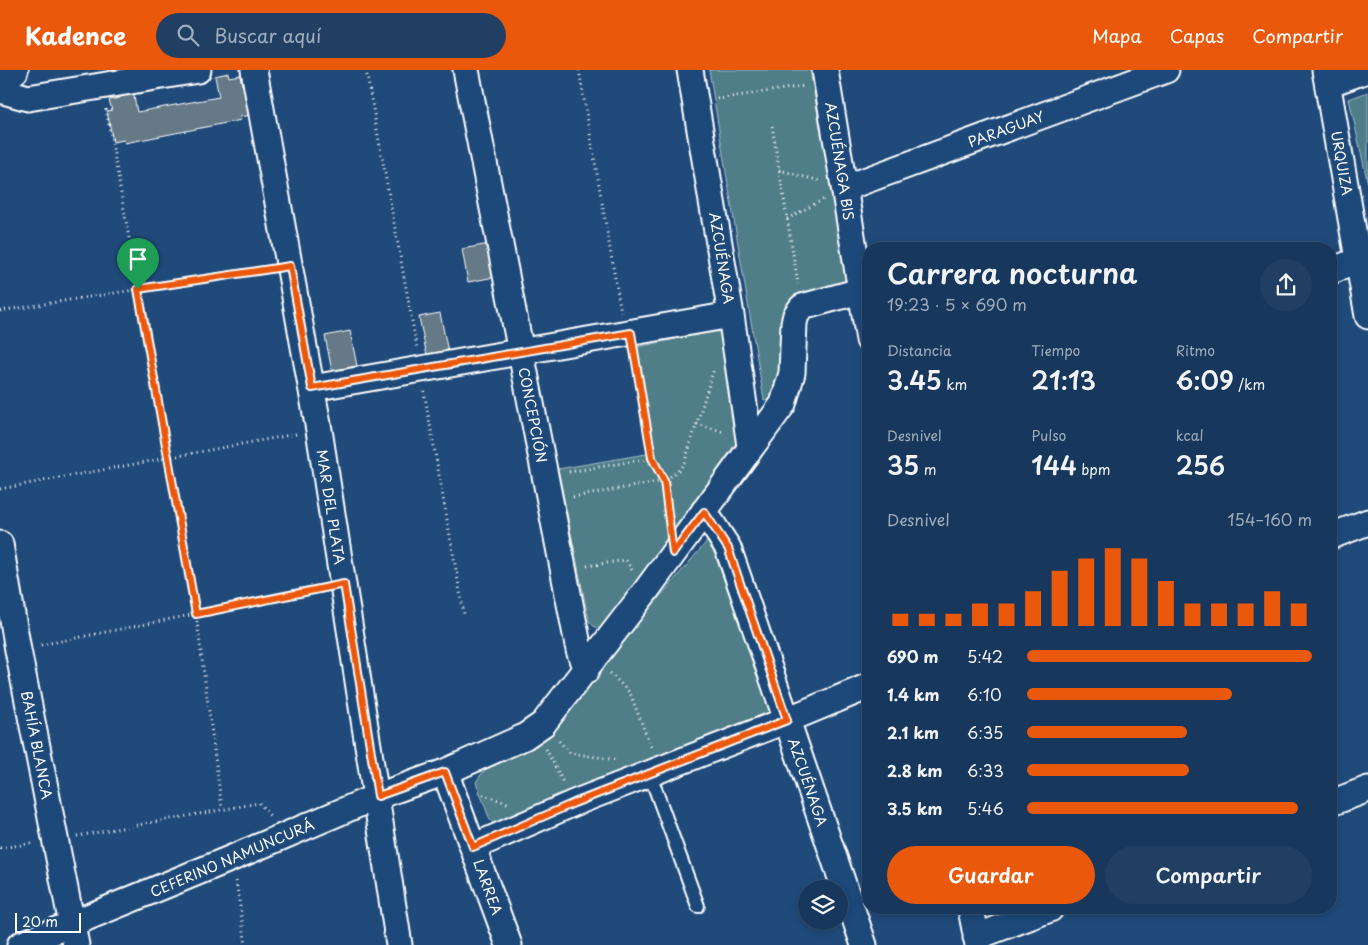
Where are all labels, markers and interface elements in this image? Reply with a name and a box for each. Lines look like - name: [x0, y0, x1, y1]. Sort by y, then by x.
- search box: [156, 13, 506, 58]
- text: Kadence: [25, 17, 126, 53]
- icon: search: [174, 21, 202, 49]
- text: Buscar aquí: [214, 21, 321, 49]
- text: Mapa: [1092, 22, 1142, 49]
- text: Capas: [1170, 22, 1224, 49]
- text: Compartir: [1252, 22, 1343, 49]
- street label: AZCUÉNAGA BIS: [820, 100, 860, 222]
- street label: PARAGUAY: [965, 105, 1047, 153]
- street label: URQUIZA: [1326, 129, 1358, 197]
- street label: AZCUÉNAGA: [704, 211, 740, 306]
- pin: [117, 238, 159, 289]
- icon: arrive: [124, 245, 152, 273]
- text: Carrera nocturna: [887, 251, 1137, 294]
- button: share: [1260, 259, 1312, 311]
- text: 19:23 · 5 × 690 m: [887, 292, 1027, 316]
- text: Distancia: [887, 340, 952, 361]
- text: Tiempo: [1031, 340, 1080, 361]
- text: Ritmo: [1176, 340, 1215, 361]
- text: 3.45: [887, 361, 942, 399]
- text: 21:13: [1031, 361, 1096, 399]
- text: 6:09: [1176, 361, 1234, 399]
- street label: CONCEPCIÓN: [513, 365, 553, 465]
- text: km: [942, 374, 967, 395]
- text: /km: [1234, 374, 1265, 395]
- text: Desnivel: [887, 425, 942, 446]
- text: Pulso: [1031, 425, 1066, 446]
- text: kcal: [1176, 425, 1204, 446]
- text: 35: [887, 446, 919, 484]
- text: 144: [1031, 446, 1077, 484]
- text: 256: [1176, 446, 1225, 484]
- street label: MAR DEL PLATA: [312, 448, 350, 566]
- text: m: [919, 459, 936, 480]
- text: bpm: [1077, 459, 1110, 480]
- text: Desnivel: [887, 507, 949, 531]
- text: 154–160 m: [1227, 507, 1312, 531]
- text: 690 m: [887, 644, 938, 668]
- text: 5:42: [967, 644, 1003, 668]
- text: 1.4 km: [887, 682, 939, 706]
- text: 6:10: [967, 682, 1002, 706]
- street label: BAHÍA BLANCA: [16, 689, 58, 801]
- text: 2.1 km: [887, 720, 939, 744]
- text: 6:35: [967, 720, 1003, 744]
- street label: AZCUÉNAGA: [783, 735, 833, 829]
- text: 2.8 km: [887, 758, 942, 782]
- text: 6:33: [967, 758, 1004, 782]
- text: 3.5 km: [887, 796, 942, 820]
- text: 5:46: [967, 796, 1004, 820]
- street label: CEFERINO NAMUNCURÁ: [147, 814, 317, 902]
- button: Guardar: [887, 846, 1095, 904]
- button: Compartir: [1105, 846, 1312, 904]
- street label: LARREA: [468, 856, 508, 918]
- map controls: [798, 880, 848, 930]
- button: layers: [798, 880, 848, 930]
- scale bar: [15, 910, 81, 933]
- text: 20 m: [22, 911, 58, 932]

